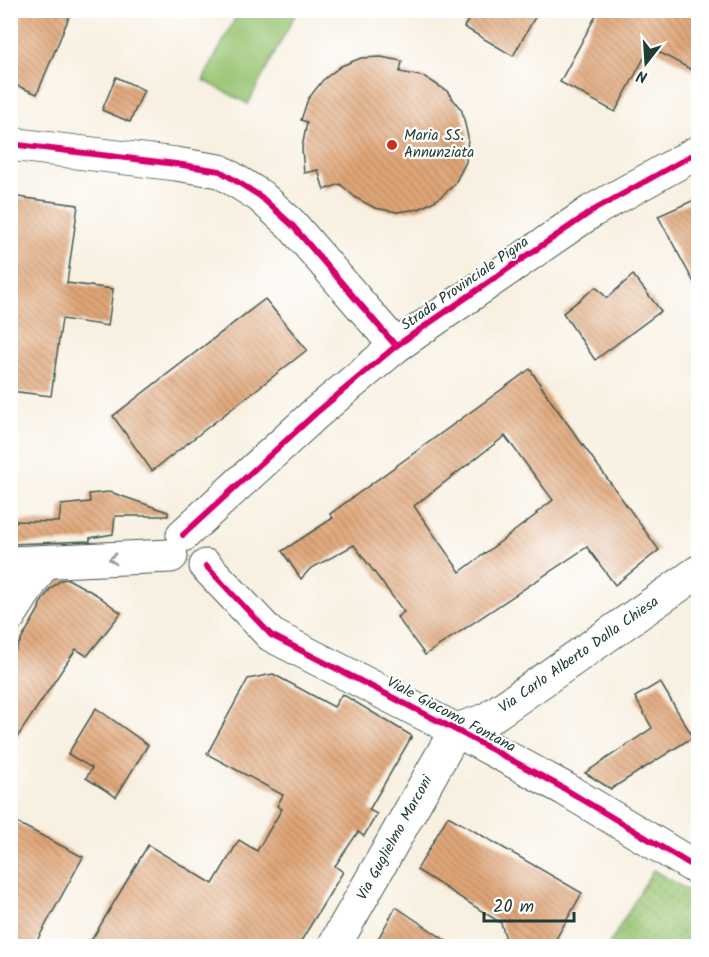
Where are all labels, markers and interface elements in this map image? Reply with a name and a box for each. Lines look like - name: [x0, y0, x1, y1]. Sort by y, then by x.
- north arrow: [616, 33, 676, 93]
- text: N: [634, 62, 651, 89]
- place label: Maria SS. Annunziata: [404, 124, 474, 165]
- marker: Maria SS. Annunziata: [385, 138, 399, 152]
- street label: Strada Provinciale Pigna: [396, 231, 534, 337]
- one-way arrow: [108, 552, 117, 565]
- street label: Via Carlo Alberto Dalla Chiesa: [494, 590, 664, 720]
- street label: Viale Giacomo Fontana: [382, 671, 520, 759]
- street label: Via Guglielmo Marconi: [351, 770, 440, 905]
- scale bar: [484, 885, 574, 923]
- text: 20 m: [493, 893, 534, 922]

